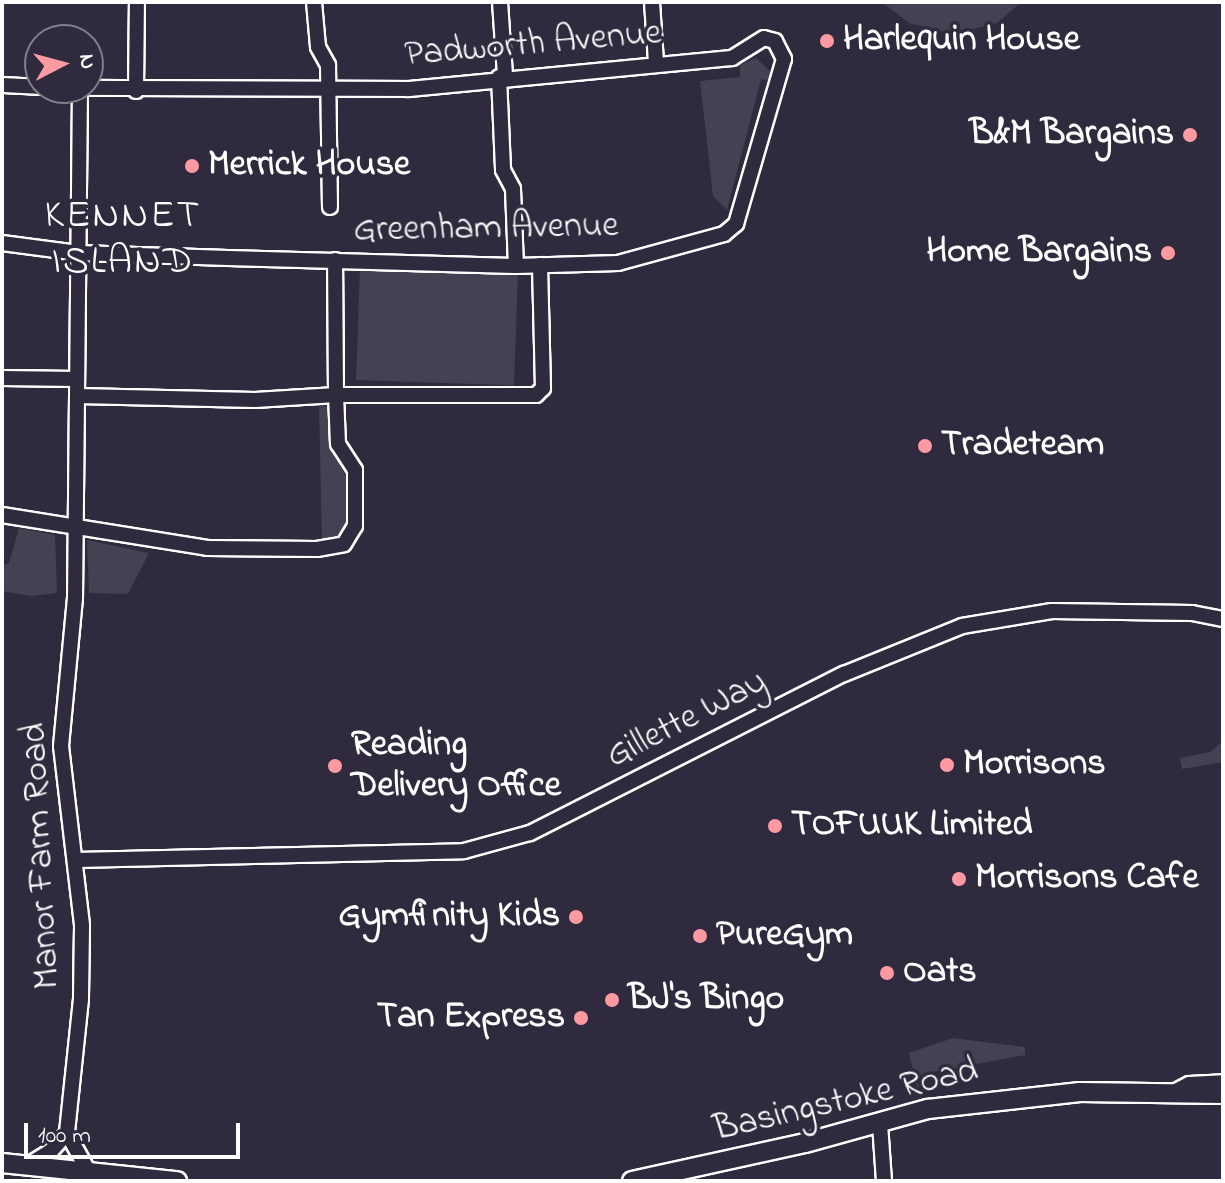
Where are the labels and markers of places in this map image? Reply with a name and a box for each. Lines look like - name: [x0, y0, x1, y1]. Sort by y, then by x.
- place label: Harlequin House: [843, 19, 1080, 63]
- marker: Harlequin House: [818, 32, 836, 50]
- place label: B&M Bargains: [969, 113, 1174, 157]
- marker: B&M Bargains: [1181, 126, 1199, 144]
- place label: Merrick House: [208, 144, 410, 188]
- marker: Merrick House: [183, 157, 201, 175]
- place label: Home Bargains: [926, 231, 1152, 275]
- marker: Home Bargains: [1159, 244, 1177, 262]
- place label: Tradeteam: [941, 424, 1104, 468]
- marker: Tradeteam: [916, 437, 934, 455]
- place label: Reading Delivery Office: [351, 723, 561, 808]
- place label: Morrisons: [963, 743, 1105, 787]
- marker: Morrisons: [938, 756, 956, 774]
- marker: Reading Delivery Office: [326, 757, 344, 775]
- place label: TOFUUK Limited: [791, 804, 1033, 848]
- marker: TOFUUK Limited: [766, 817, 784, 835]
- place label: Morrisons Cafe: [975, 857, 1199, 901]
- marker: Morrisons Cafe: [950, 870, 968, 888]
- place label: Gymfinity Kids: [338, 895, 560, 939]
- marker: Gymfinity Kids: [567, 908, 585, 926]
- place label: PureGym: [716, 914, 853, 958]
- marker: PureGym: [691, 927, 709, 945]
- place label: Oats: [903, 951, 977, 995]
- marker: Oats: [878, 964, 896, 982]
- place label: BJ's Bingo: [628, 978, 784, 1022]
- marker: BJ's Bingo: [603, 991, 621, 1009]
- place label: Tan Express: [377, 996, 565, 1040]
- marker: Tan Express: [572, 1009, 590, 1027]

